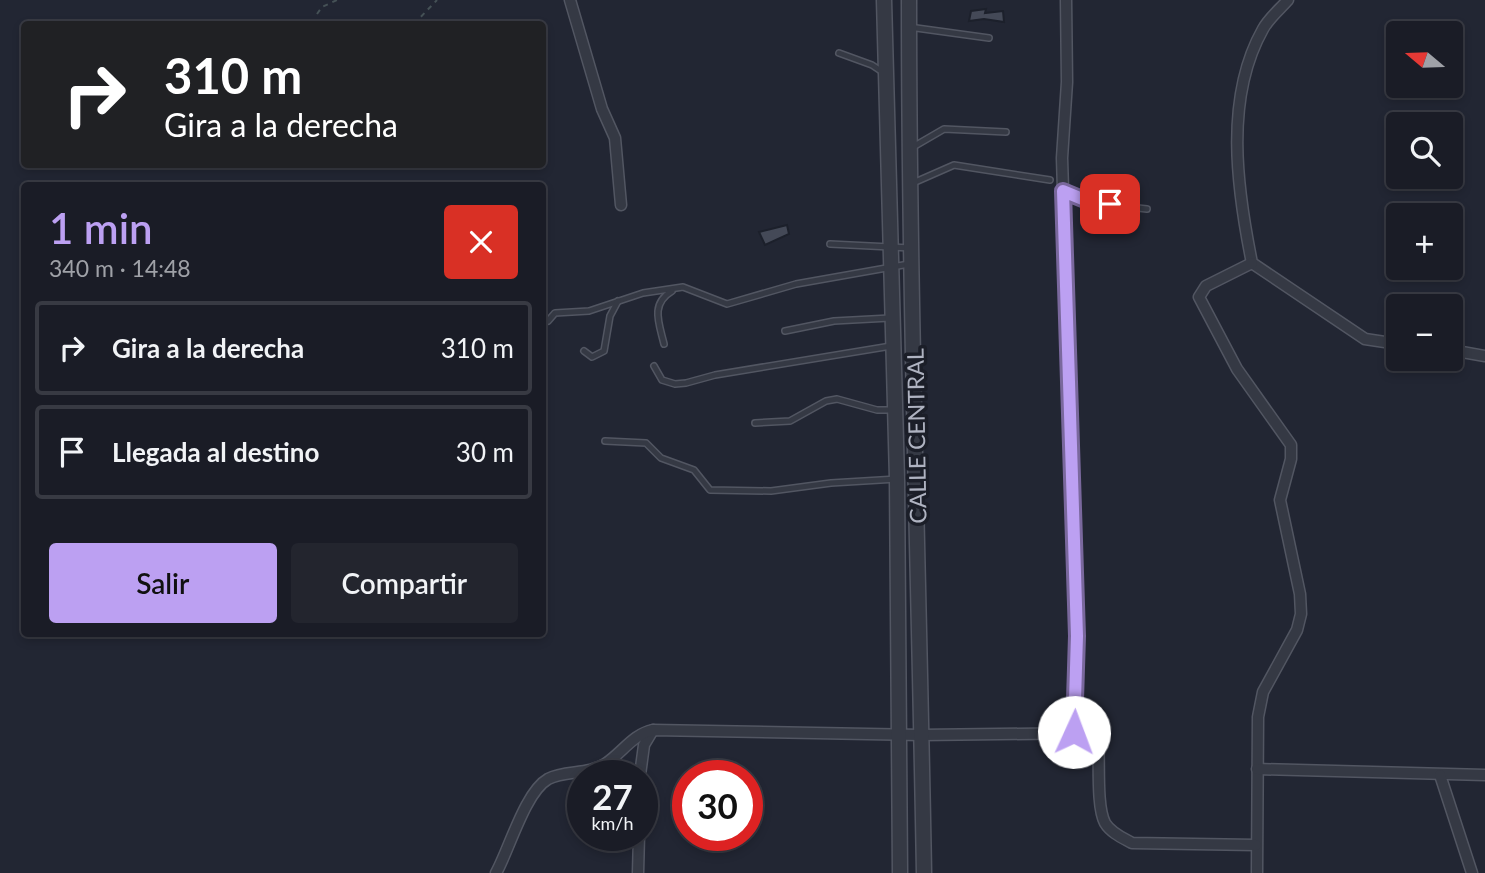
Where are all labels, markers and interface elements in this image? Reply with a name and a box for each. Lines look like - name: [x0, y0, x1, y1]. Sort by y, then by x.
- north arrow: [1386, 21, 1463, 98]
- map controls: [1386, 21, 1463, 371]
- text: 310 m: [164, 46, 302, 104]
- icon: right: [49, 49, 140, 140]
- text: Gira a la derecha: [164, 105, 398, 144]
- button: search: [1386, 112, 1463, 189]
- pin: [1080, 174, 1140, 234]
- icon: arrive: [1091, 185, 1129, 223]
- text: 1 min: [49, 203, 153, 253]
- button: +: [1386, 203, 1463, 280]
- button: close: [444, 205, 518, 279]
- text: 340 m · 14:48: [49, 254, 191, 282]
- button: −: [1386, 294, 1463, 371]
- icon: right: [53, 329, 91, 367]
- text: Gira a la derecha: [112, 332, 304, 364]
- text: 310 m: [441, 332, 514, 364]
- street label: CALLE CENTRAL: [900, 348, 932, 524]
- icon: arrive: [53, 433, 91, 471]
- text: Llegada al destino: [112, 436, 319, 468]
- text: 30 m: [456, 436, 514, 468]
- button: Salir: [49, 543, 277, 623]
- button: Compartir: [291, 543, 518, 623]
- position arrow: [1037, 695, 1111, 769]
- speed limit sign: 30: [672, 760, 763, 851]
- text: 27: [592, 775, 633, 817]
- text: km/h: [591, 812, 634, 834]

